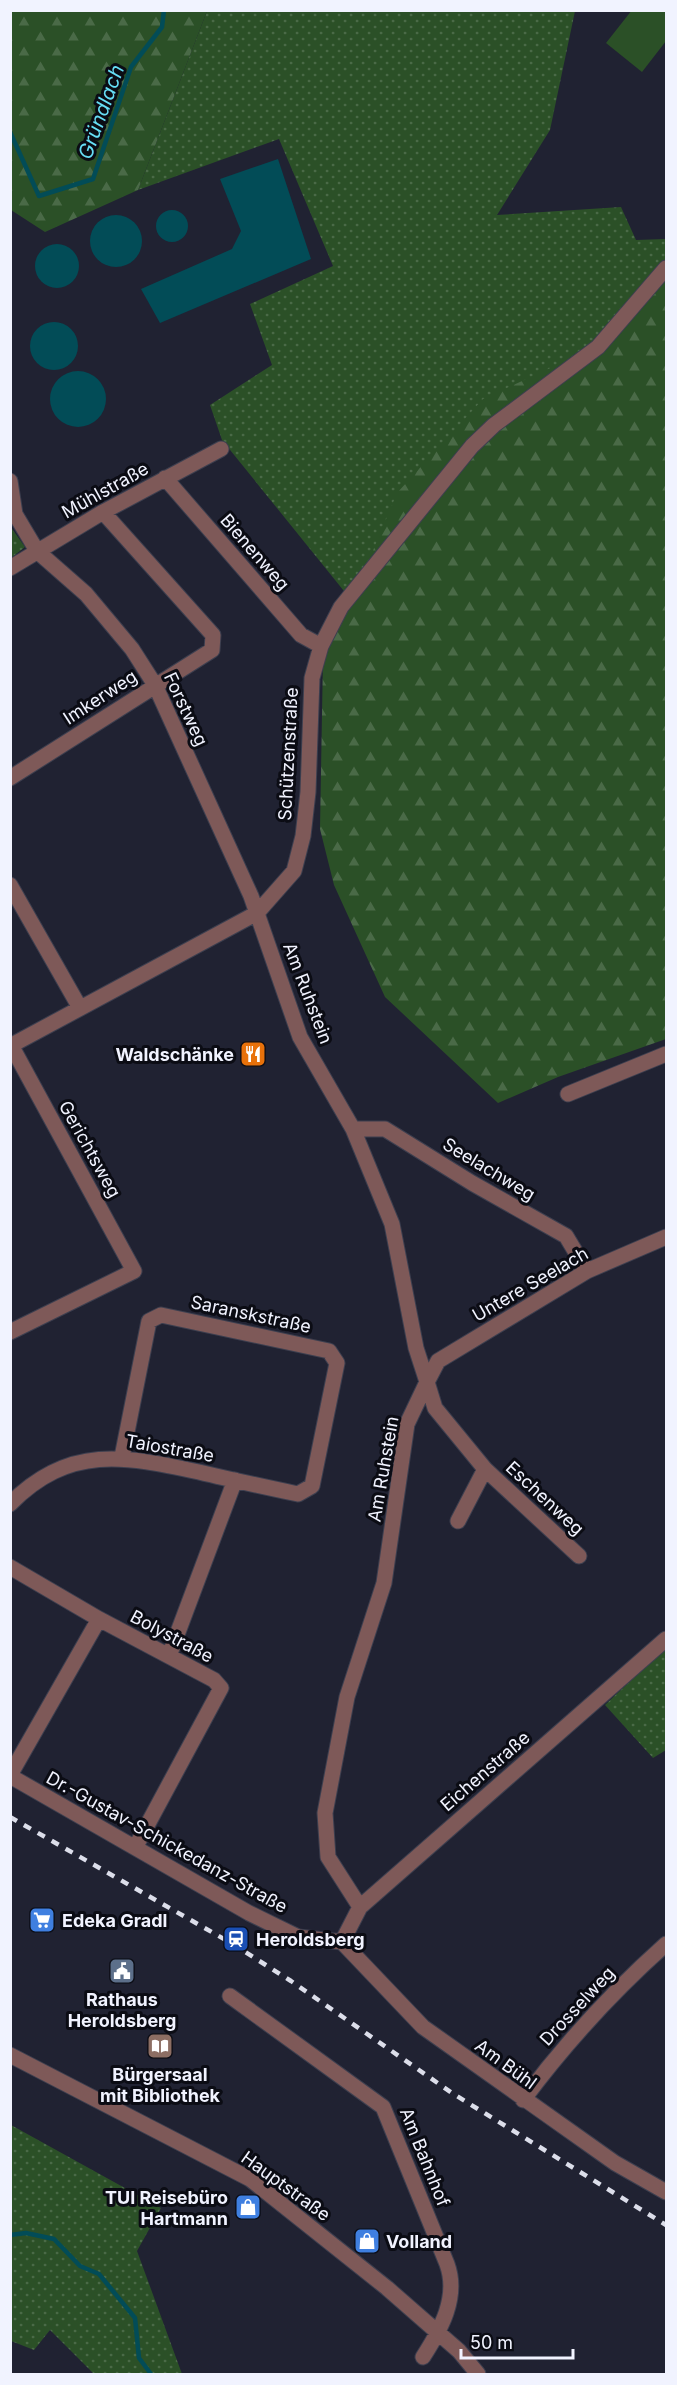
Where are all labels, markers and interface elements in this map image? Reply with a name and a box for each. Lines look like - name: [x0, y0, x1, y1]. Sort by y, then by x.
- water label: Gründlach: [73, 61, 129, 163]
- street label: Mühlstraße: [58, 458, 152, 522]
- street label: Bienenweg: [216, 510, 294, 594]
- street label: Imkerweg: [59, 665, 141, 729]
- street label: Forstweg: [160, 669, 212, 749]
- street label: Schützenstraße: [274, 687, 302, 821]
- street label: Am Ruhstein: [279, 939, 337, 1047]
- restaurant icon: Waldschänke: [238, 1039, 268, 1069]
- place label: Waldschänke: [115, 1044, 234, 1065]
- street label: Gerichtsweg: [55, 1097, 125, 1201]
- street label: Seelachweg: [439, 1133, 539, 1205]
- street label: Untere Seelach: [468, 1242, 592, 1326]
- street label: Saranskstraße: [189, 1291, 313, 1337]
- street label: Am Ruhstein: [363, 1415, 403, 1523]
- street label: Taiostraße: [124, 1430, 216, 1466]
- street label: Eschenweg: [502, 1457, 588, 1539]
- street label: Bolystraße: [127, 1605, 217, 1667]
- street label: Eichenstraße: [436, 1727, 534, 1815]
- street label: Dr.-Gustav-Schickedanz-Straße: [43, 1767, 291, 1917]
- supermarket icon: Edeka Gradl: [27, 1905, 57, 1935]
- place label: Edeka Gradl: [62, 1910, 167, 1931]
- station icon: Heroldsberg: [221, 1924, 251, 1954]
- place label: Heroldsberg: [256, 1929, 365, 1950]
- public building icon: Rathaus Heroldsberg: [107, 1956, 137, 1986]
- street label: Drosselweg: [535, 1962, 619, 2050]
- place label: Rathaus Heroldsberg: [68, 1989, 176, 2031]
- library icon: Bürgersaal mit Bibliothek: [145, 2031, 175, 2061]
- street label: Am Bühl: [471, 2035, 541, 2093]
- place label: Bürgersaal mit Bibliothek: [100, 2064, 221, 2106]
- street label: Am Bahnhof: [396, 2105, 454, 2210]
- street label: Hauptstraße: [237, 2147, 335, 2225]
- place label: TUI Reisebüro Hartmann: [105, 2187, 228, 2229]
- shop icon: TUI Reisebüro Hartmann: [233, 2192, 263, 2222]
- shop icon: Volland: [352, 2226, 382, 2256]
- place label: Volland: [386, 2231, 452, 2252]
- scale bar: [461, 2322, 574, 2360]
- text: 50 m: [470, 2332, 513, 2353]

